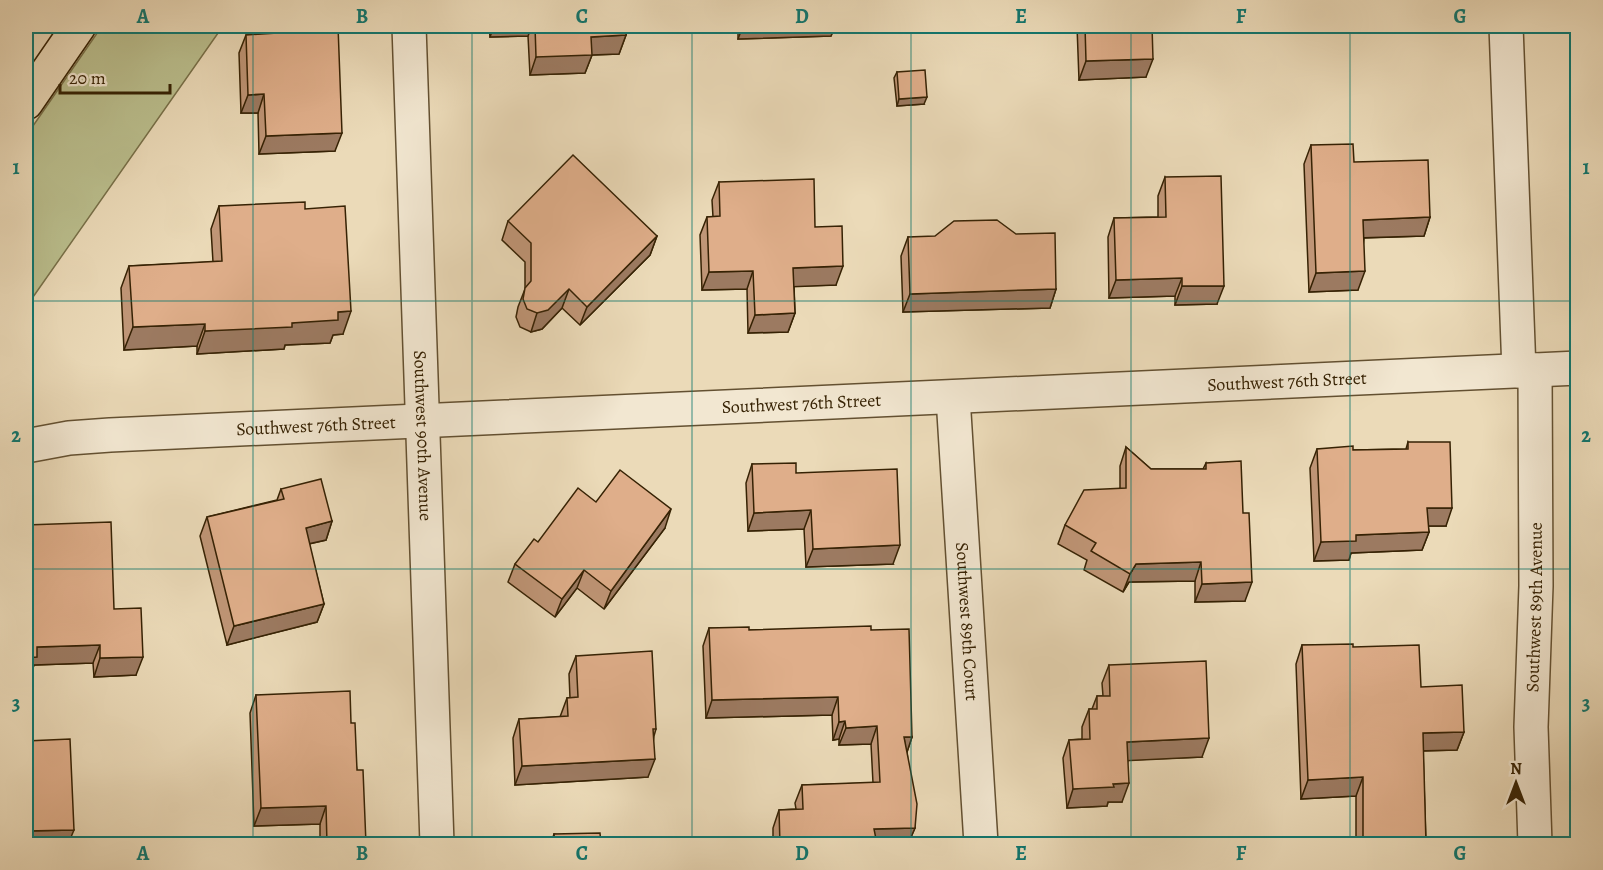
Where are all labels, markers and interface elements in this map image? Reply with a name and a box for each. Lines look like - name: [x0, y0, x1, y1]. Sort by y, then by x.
- text: A: [136, 3, 150, 30]
- text: B: [356, 3, 368, 30]
- text: C: [576, 3, 588, 30]
- text: D: [795, 3, 809, 30]
- text: E: [1015, 3, 1027, 30]
- text: F: [1236, 3, 1247, 30]
- text: G: [1453, 3, 1467, 30]
- scale bar: [60, 57, 170, 95]
- text: 20 m: [69, 66, 106, 90]
- text: 1: [12, 154, 20, 181]
- text: 1: [1582, 154, 1590, 181]
- street label: Southwest 90th Avenue: [408, 350, 438, 522]
- street label: Southwest 76th Street: [1207, 366, 1367, 397]
- street label: Southwest 76th Street: [721, 388, 882, 419]
- street label: Southwest 76th Street: [236, 410, 396, 441]
- text: 2: [11, 422, 21, 449]
- text: 2: [1581, 422, 1591, 449]
- street label: Southwest 89th Avenue: [1520, 522, 1548, 693]
- street label: Southwest 89th Court: [950, 541, 984, 702]
- text: 3: [12, 690, 20, 717]
- text: 3: [1582, 690, 1590, 717]
- north arrow: [1486, 753, 1546, 813]
- text: N: [1510, 758, 1522, 780]
- text: A: [136, 840, 150, 867]
- text: B: [356, 840, 368, 867]
- text: C: [576, 840, 588, 867]
- text: D: [795, 840, 809, 867]
- text: E: [1015, 840, 1027, 867]
- text: F: [1236, 840, 1247, 867]
- text: G: [1453, 840, 1467, 867]

